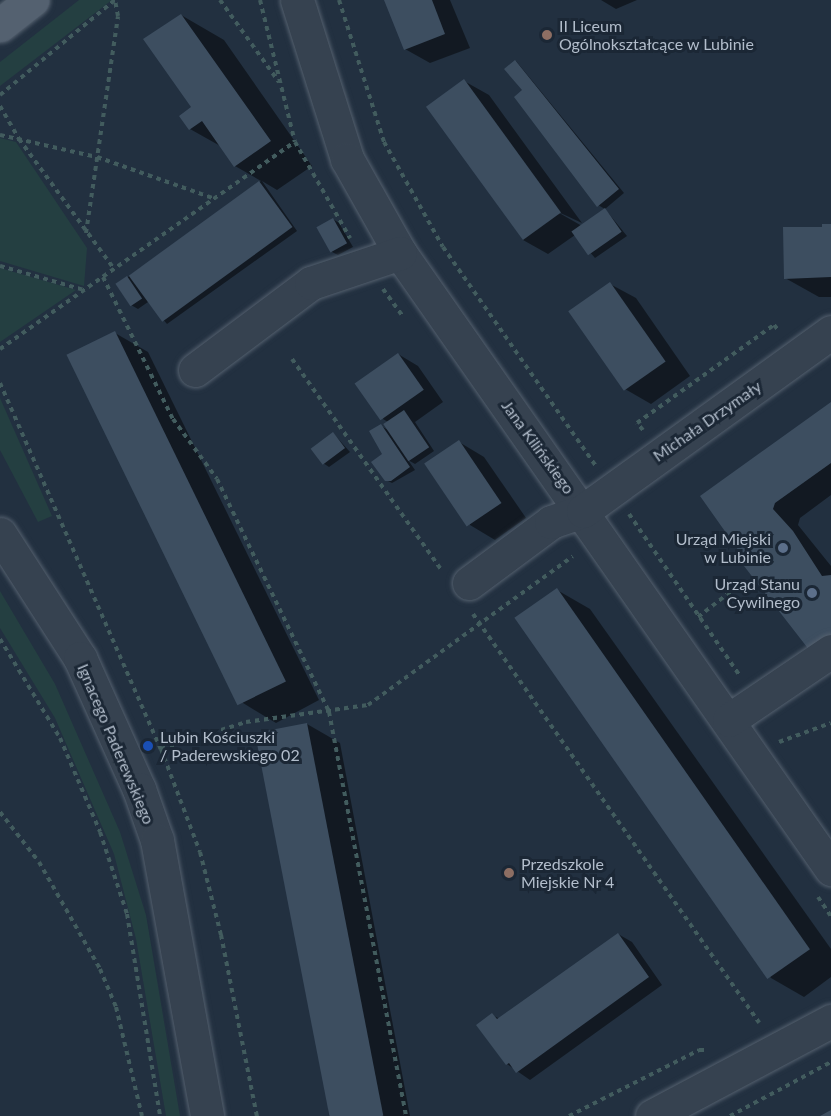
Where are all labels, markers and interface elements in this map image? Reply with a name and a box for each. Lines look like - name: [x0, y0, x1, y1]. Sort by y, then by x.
- place label: II Liceum Ogólnokształcące w Lubinie: [559, 16, 755, 54]
- marker: II Liceum Ogólnokształcące w Lubinie: [540, 28, 554, 42]
- street label: Michała Drzymały: [649, 377, 765, 465]
- street label: Jana Kilińskiego: [498, 396, 578, 498]
- place label: Urząd Miejski w Lubinie: [676, 529, 771, 567]
- marker: Urząd Miejski w Lubinie: [776, 541, 790, 555]
- place label: Urząd Stanu Cywilnego: [715, 574, 800, 612]
- marker: Urząd Stanu Cywilnego: [805, 586, 819, 600]
- street label: Ignacego Paderewskiego: [73, 661, 159, 827]
- place label: Lubin Kościuszki / Paderewskiego 02: [160, 727, 300, 765]
- marker: Lubin Kościuszki / Paderewskiego 02: [141, 739, 155, 753]
- place label: Przedszkole Miejskie Nr 4: [521, 854, 615, 892]
- marker: Przedszkole Miejskie Nr 4: [502, 866, 516, 880]

